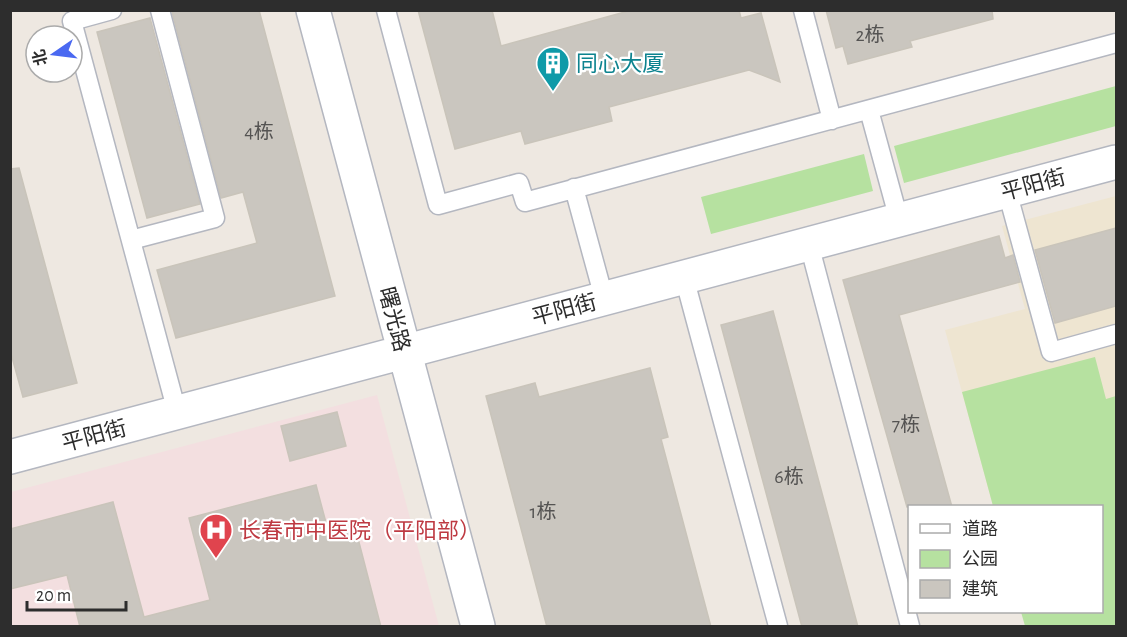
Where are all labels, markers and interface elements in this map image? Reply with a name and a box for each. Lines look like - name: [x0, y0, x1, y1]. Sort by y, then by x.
- north arrow: [24, 24, 84, 84]
- house number: 2栋: [855, 24, 885, 45]
- building icon: 同心大厦: [535, 45, 571, 92]
- text: 北: [30, 48, 50, 67]
- place label: 同心大厦: [576, 52, 664, 75]
- house number: 4栋: [244, 121, 274, 142]
- street label: 平阳街: [998, 165, 1068, 204]
- street label: 曙光路: [375, 284, 414, 354]
- street label: 平阳街: [529, 290, 599, 329]
- house number: 7栋: [892, 414, 920, 435]
- street label: 平阳街: [59, 416, 129, 455]
- house number: 6栋: [774, 466, 804, 487]
- house number: 1栋: [530, 501, 556, 522]
- legend: [908, 505, 1103, 613]
- hospital icon: 长春市中医院（平阳部）: [198, 512, 234, 559]
- place label: 长春市中医院（平阳部）: [239, 519, 481, 542]
- text: 道路: [962, 519, 998, 539]
- text: 公园: [962, 550, 998, 569]
- scale bar: [27, 574, 126, 612]
- text: 建筑: [962, 579, 998, 599]
- text: 20 m: [36, 587, 71, 605]

